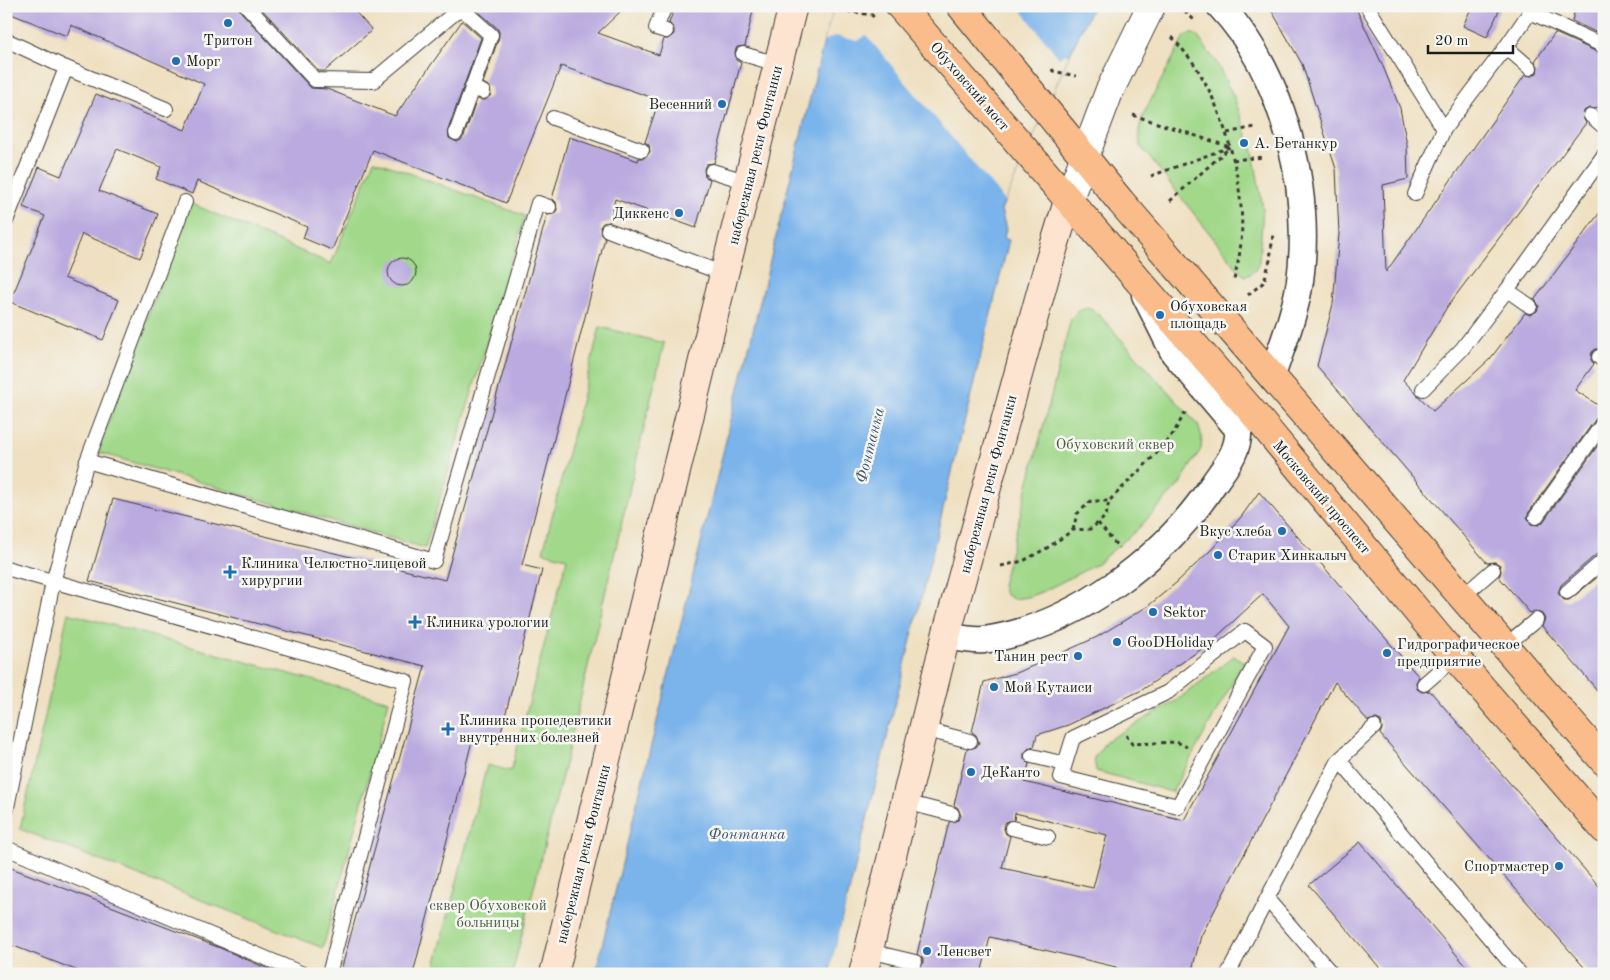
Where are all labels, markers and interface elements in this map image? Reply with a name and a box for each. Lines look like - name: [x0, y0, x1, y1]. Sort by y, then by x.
- marker: Тритон: [222, 17, 234, 29]
- scale bar: [1428, 22, 1512, 54]
- place label: Тритон: [203, 34, 253, 49]
- text: 20 m: [1435, 34, 1469, 49]
- street label: Обуховский мост: [926, 40, 1011, 134]
- marker: Морг: [170, 55, 182, 67]
- place label: Морг: [186, 55, 220, 70]
- street label: набережная реки Фонтанки: [727, 64, 786, 246]
- place label: Весенний: [649, 98, 712, 113]
- marker: Весенний: [716, 98, 728, 110]
- marker: А. Бетанкур: [1238, 137, 1250, 149]
- place label: А. Бетанкур: [1254, 137, 1338, 152]
- place label: Диккенс: [613, 207, 669, 222]
- marker: Диккенс: [673, 207, 685, 219]
- place label: Обуховская площадь: [1170, 300, 1247, 332]
- marker: Обуховская площадь: [1154, 309, 1166, 321]
- street label: набережная реки Фонтанки: [958, 394, 1021, 575]
- water label: Фонтанка: [854, 406, 888, 485]
- park label: Обуховский сквер: [1056, 438, 1174, 453]
- street label: Московский проспект: [1269, 438, 1373, 557]
- place label: Вкус хлеба: [1199, 525, 1273, 540]
- marker: Вкус хлеба: [1276, 525, 1288, 537]
- marker: Старик Хинкалыч: [1212, 549, 1224, 561]
- place label: Старик Хинкалыч: [1228, 549, 1347, 564]
- place label: Клиника Челюстно-лицевой хирургии: [241, 557, 427, 589]
- marker: Клиника Челюстно-лицевой хирургии: [223, 565, 237, 579]
- marker: Sektor: [1147, 606, 1159, 618]
- place label: Sektor: [1163, 606, 1206, 621]
- marker: Клиника урологии: [408, 615, 422, 629]
- place label: Клиника урологии: [426, 616, 549, 631]
- marker: GooDHoliday: [1111, 636, 1123, 648]
- place label: GooDHoliday: [1127, 636, 1215, 651]
- place label: Гидрографическое предприятие: [1397, 638, 1520, 670]
- marker: Гидрографическое предприятие: [1381, 647, 1393, 659]
- place label: Танин рест: [994, 650, 1068, 665]
- marker: Танин рест: [1072, 650, 1084, 662]
- marker: Мой Кутаиси: [988, 681, 1000, 693]
- place label: Мой Кутаиси: [1004, 681, 1092, 696]
- place label: Клиника пропедевтики внутренних болезней: [459, 714, 612, 746]
- marker: Клиника пропедевтики внутренних болезней: [441, 722, 455, 736]
- street label: набережная реки Фонтанки: [555, 763, 614, 945]
- marker: ДеКанто: [965, 766, 977, 778]
- place label: ДеКанто: [981, 766, 1040, 781]
- water label: Фонтанка: [708, 827, 786, 843]
- place label: Спортмастер: [1464, 860, 1549, 875]
- marker: Спортмастер: [1553, 860, 1565, 872]
- park label: сквер Обуховской больницы: [429, 899, 547, 931]
- marker: Ленсвет: [921, 945, 933, 957]
- place label: Ленсвет: [937, 945, 992, 960]

